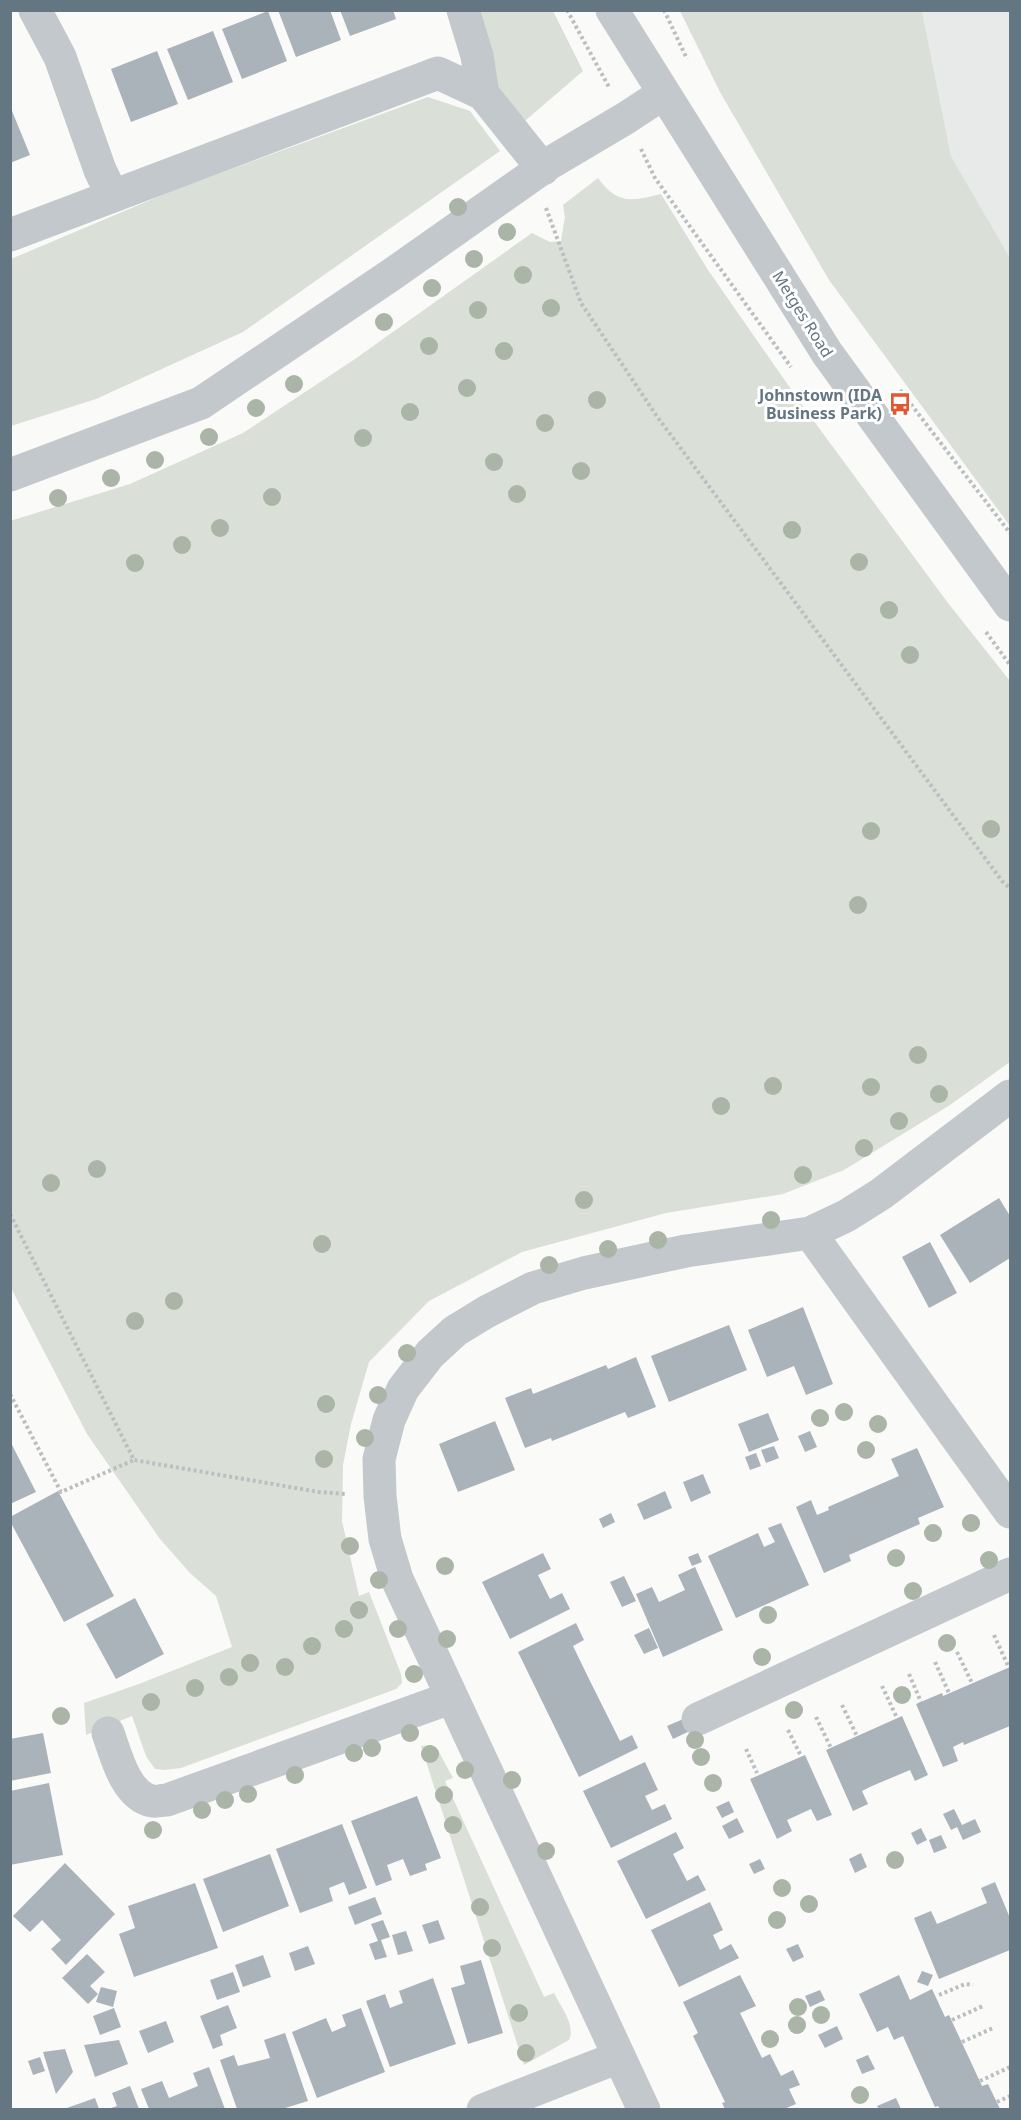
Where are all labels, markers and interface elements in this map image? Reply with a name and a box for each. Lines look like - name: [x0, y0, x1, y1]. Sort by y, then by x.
- street label: Metges Road: [768, 266, 838, 362]
- place label: Johnstown (IDA Business Park): [757, 384, 883, 424]
- bus stop icon: Johnstown (IDA Business Park): [887, 391, 913, 417]

